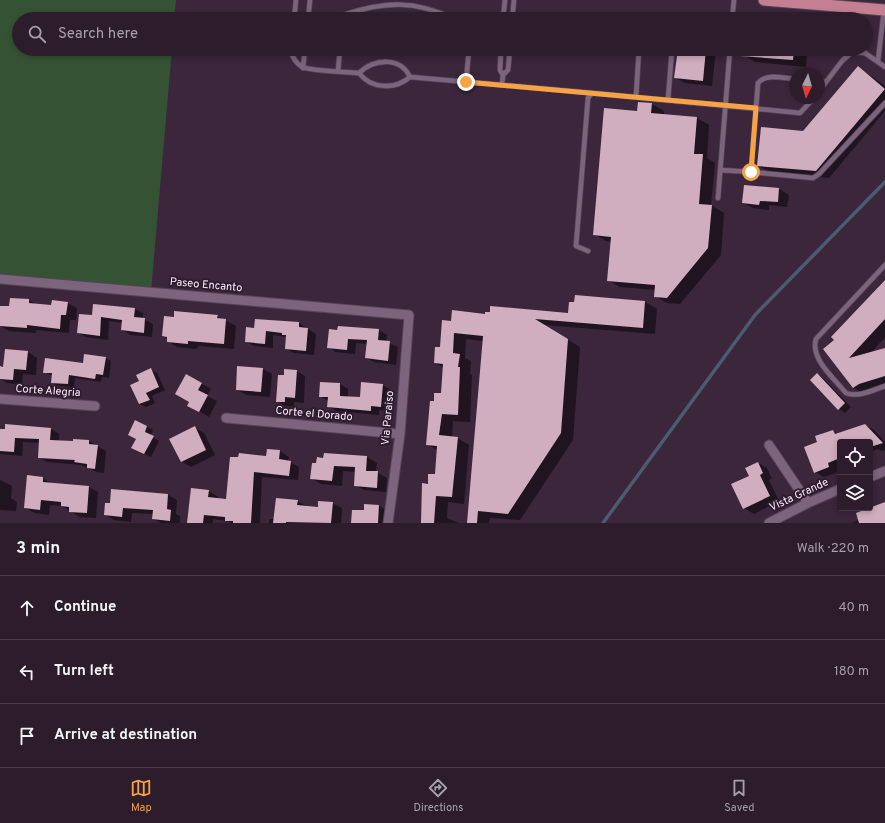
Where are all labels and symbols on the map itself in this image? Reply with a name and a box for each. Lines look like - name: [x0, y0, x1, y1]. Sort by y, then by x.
- north arrow: [789, 68, 825, 104]
- route end: [457, 73, 475, 91]
- route start: [742, 163, 760, 181]
- street label: Paseo Encanto: [169, 275, 243, 295]
- street label: Corte Alegria: [15, 382, 81, 400]
- street label: Via Paraiso: [379, 390, 397, 446]
- street label: Corte el Dorado: [275, 404, 353, 424]
- street label: Vista Grande: [767, 475, 831, 515]

